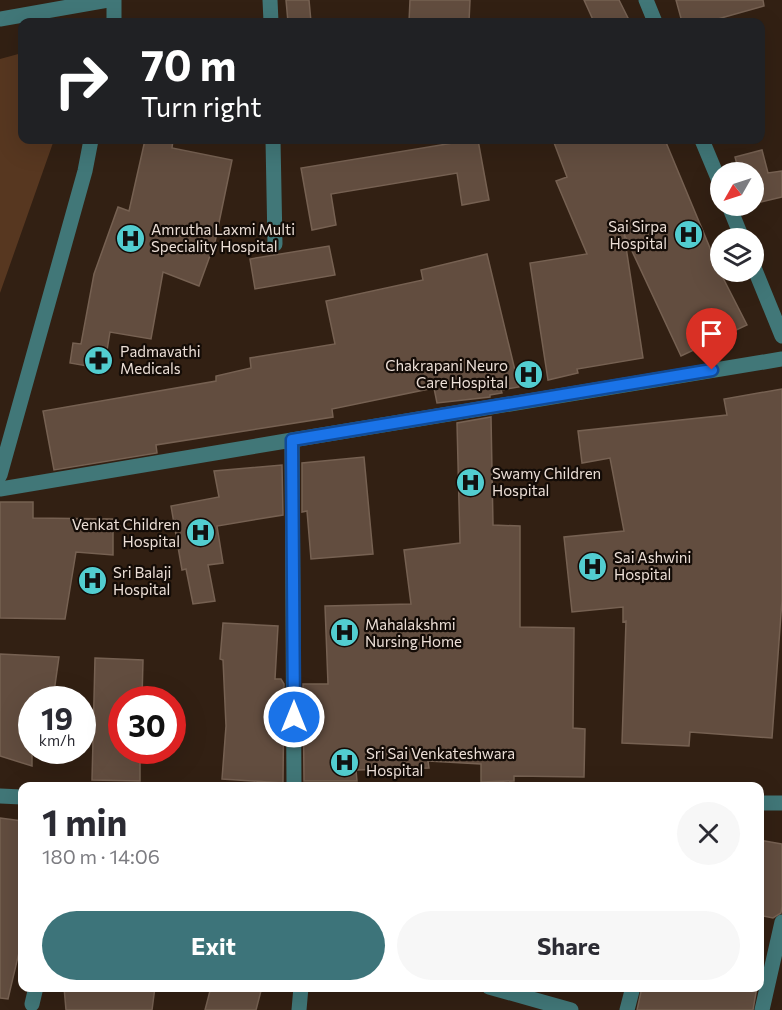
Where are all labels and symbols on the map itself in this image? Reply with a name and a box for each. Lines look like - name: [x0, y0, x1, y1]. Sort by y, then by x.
- north arrow: [710, 162, 764, 216]
- place label: Sai Sirpa Hospital: [608, 217, 667, 252]
- hospital icon: Sai Sirpa Hospital: [672, 219, 704, 251]
- place label: Amrutha Laxmi Multi Speciality Hospital: [151, 220, 295, 255]
- hospital icon: Amrutha Laxmi Multi Speciality Hospital: [114, 222, 146, 254]
- pin: [686, 308, 737, 370]
- place label: Padmavathi Medicals: [120, 342, 201, 377]
- pharmacy icon: Padmavathi Medicals: [83, 344, 115, 376]
- place label: Chakrapani Neuro Care Hospital: [385, 356, 508, 391]
- hospital icon: Chakrapani Neuro Care Hospital: [513, 358, 545, 390]
- place label: Swamy Children Hospital: [492, 464, 601, 499]
- hospital icon: Swamy Children Hospital: [455, 466, 487, 498]
- place label: Venkat Children Hospital: [72, 515, 180, 550]
- hospital icon: Venkat Children Hospital: [185, 517, 217, 549]
- place label: Sai Ashwini Hospital: [614, 548, 691, 583]
- hospital icon: Sai Ashwini Hospital: [577, 550, 609, 582]
- place label: Sri Balaji Hospital: [113, 563, 171, 598]
- hospital icon: Sri Balaji Hospital: [76, 565, 108, 597]
- place label: Mahalakshmi Nursing Home: [365, 615, 462, 650]
- hospital icon: Mahalakshmi Nursing Home: [328, 617, 360, 649]
- position arrow: [262, 685, 326, 749]
- speed limit sign: 30: [108, 686, 186, 764]
- place label: Sri Sai Venkateshwara Hospital: [366, 744, 515, 779]
- hospital icon: Sri Sai Venkateshwara Hospital: [329, 746, 361, 778]

